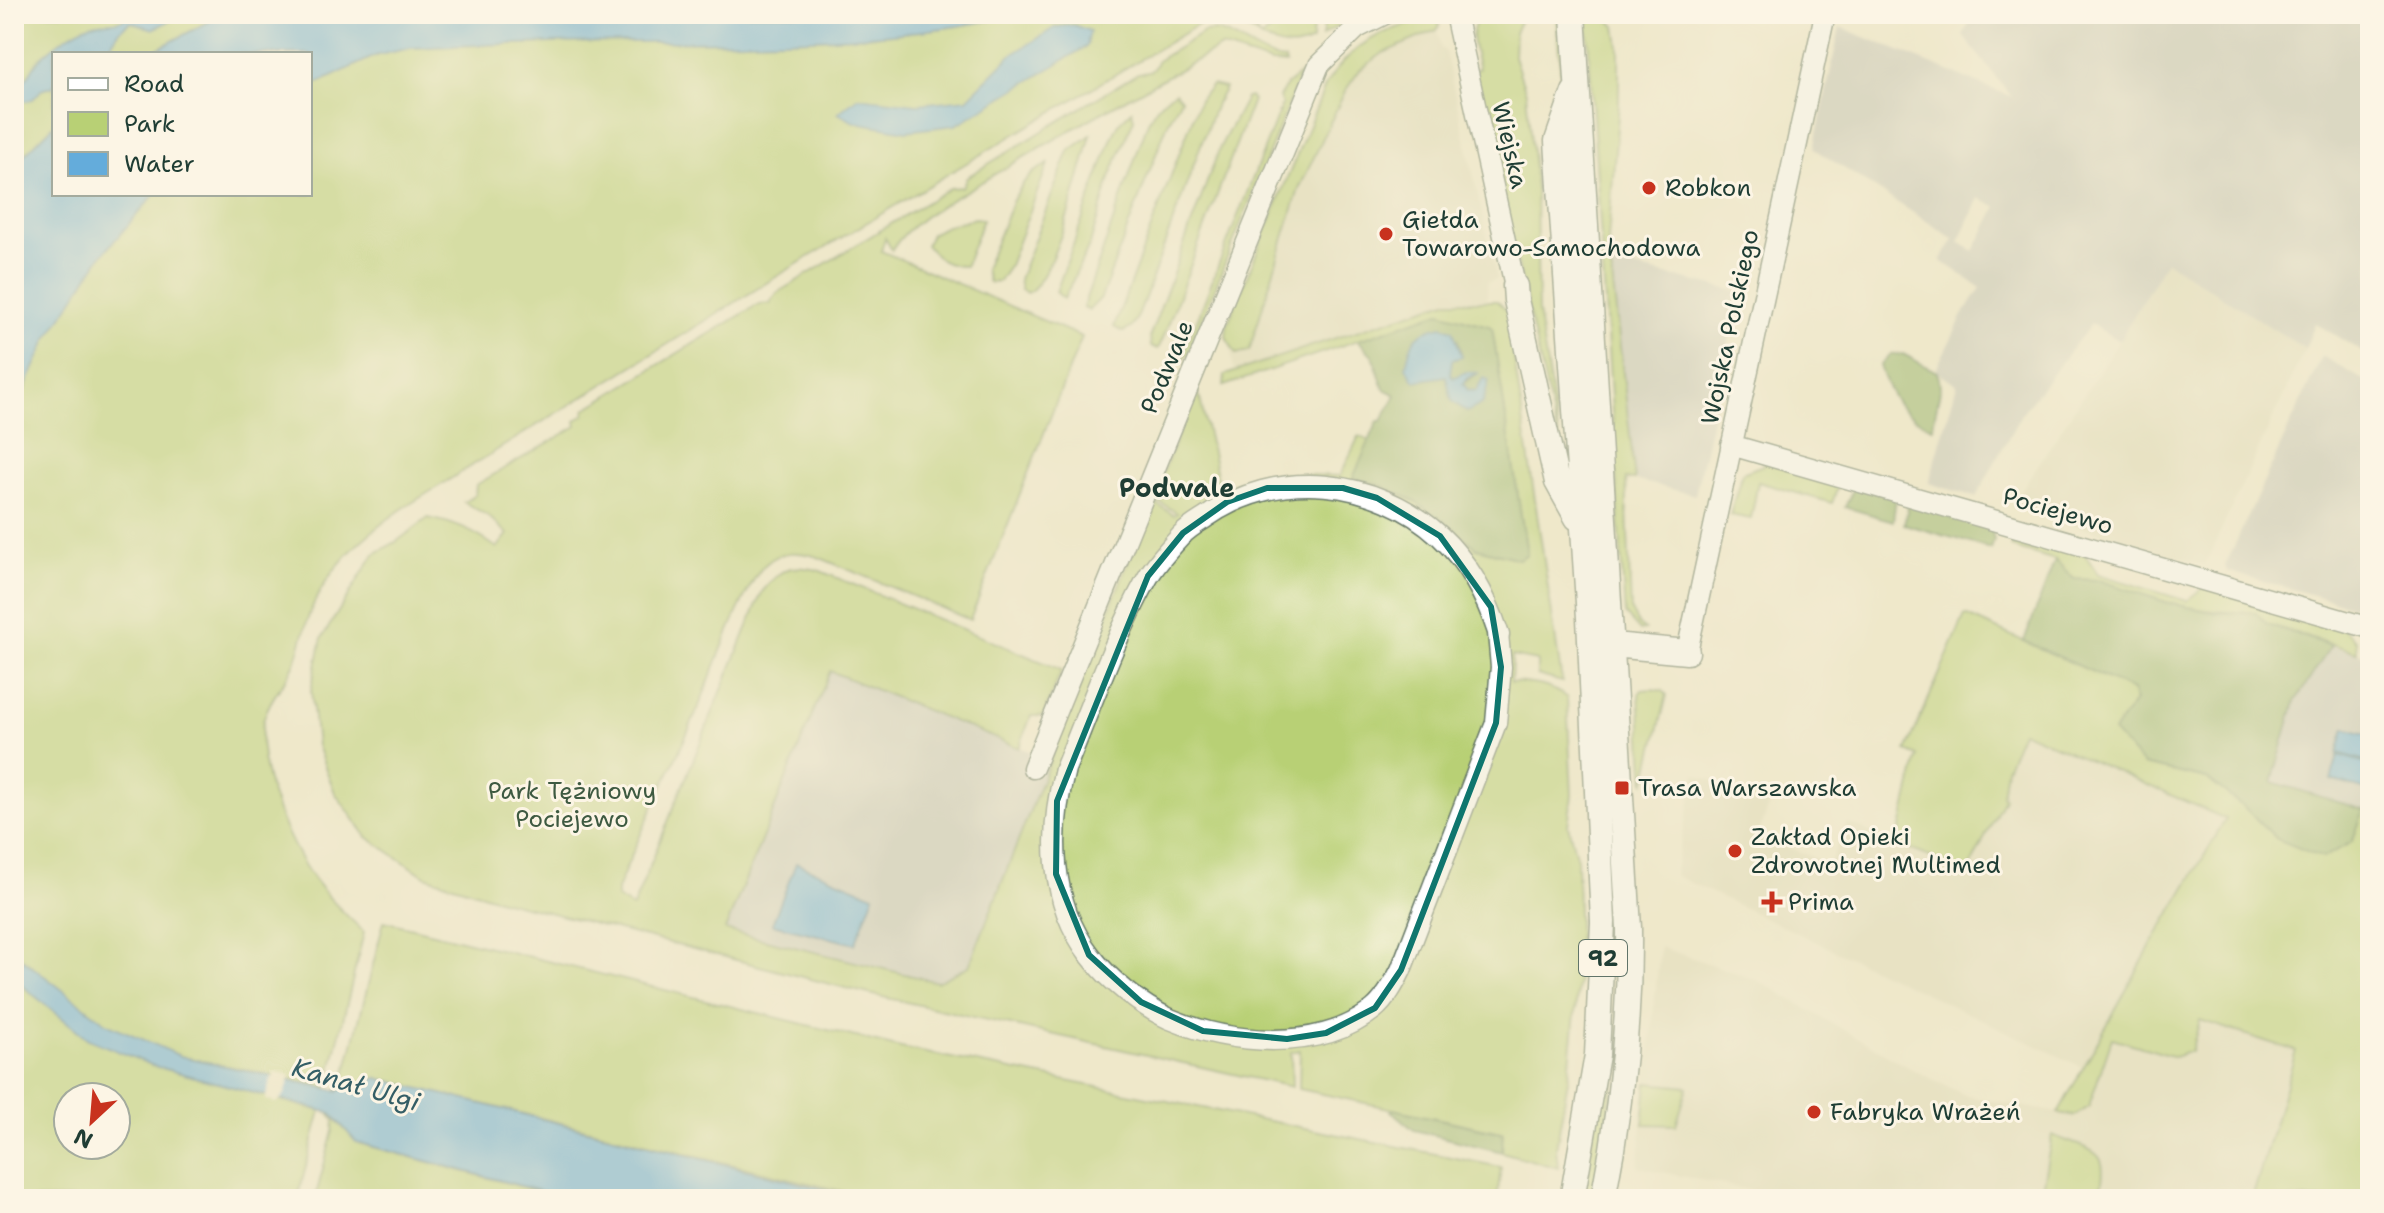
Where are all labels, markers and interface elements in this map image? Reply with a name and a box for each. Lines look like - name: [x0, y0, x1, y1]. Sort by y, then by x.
- legend: [52, 52, 312, 196]
- text: Road: [124, 68, 184, 100]
- street label: Wiejska: [1484, 98, 1536, 192]
- text: Park: [124, 108, 176, 140]
- text: Water: [124, 148, 195, 180]
- place label: Robkon: [1665, 172, 1751, 204]
- marker: Robkon: [1640, 179, 1658, 197]
- place label: Giełda Towarowo-Samochodowa: [1402, 204, 1701, 264]
- marker: Giełda Towarowo-Samochodowa: [1377, 225, 1395, 243]
- street label: Wojska Polskiego: [1694, 227, 1766, 427]
- street label: Podwale: [1133, 315, 1201, 419]
- district label: Podwale: [1119, 470, 1235, 505]
- street label: Pociejewo: [1999, 480, 2117, 542]
- place label: Trasa Warszawska: [1638, 772, 1857, 804]
- park label: Park Tężniowy Pociejewo: [488, 775, 656, 835]
- marker: Trasa Warszawska: [1613, 779, 1631, 797]
- place label: Zakład Opieki Zdrowotnej Multimed: [1751, 821, 2001, 881]
- marker: Zakład Opieki Zdrowotnej Multimed: [1726, 842, 1744, 860]
- place label: Prima: [1788, 886, 1854, 918]
- marker: Prima: [1763, 893, 1781, 911]
- road number: 92: [1579, 940, 1627, 976]
- water label: Kanał Ulgi: [288, 1049, 425, 1119]
- north arrow: [52, 1081, 132, 1161]
- place label: Fabryka Wrażeń: [1830, 1096, 2020, 1128]
- marker: Fabryka Wrażeń: [1805, 1103, 1823, 1121]
- text: N: [69, 1122, 98, 1155]

